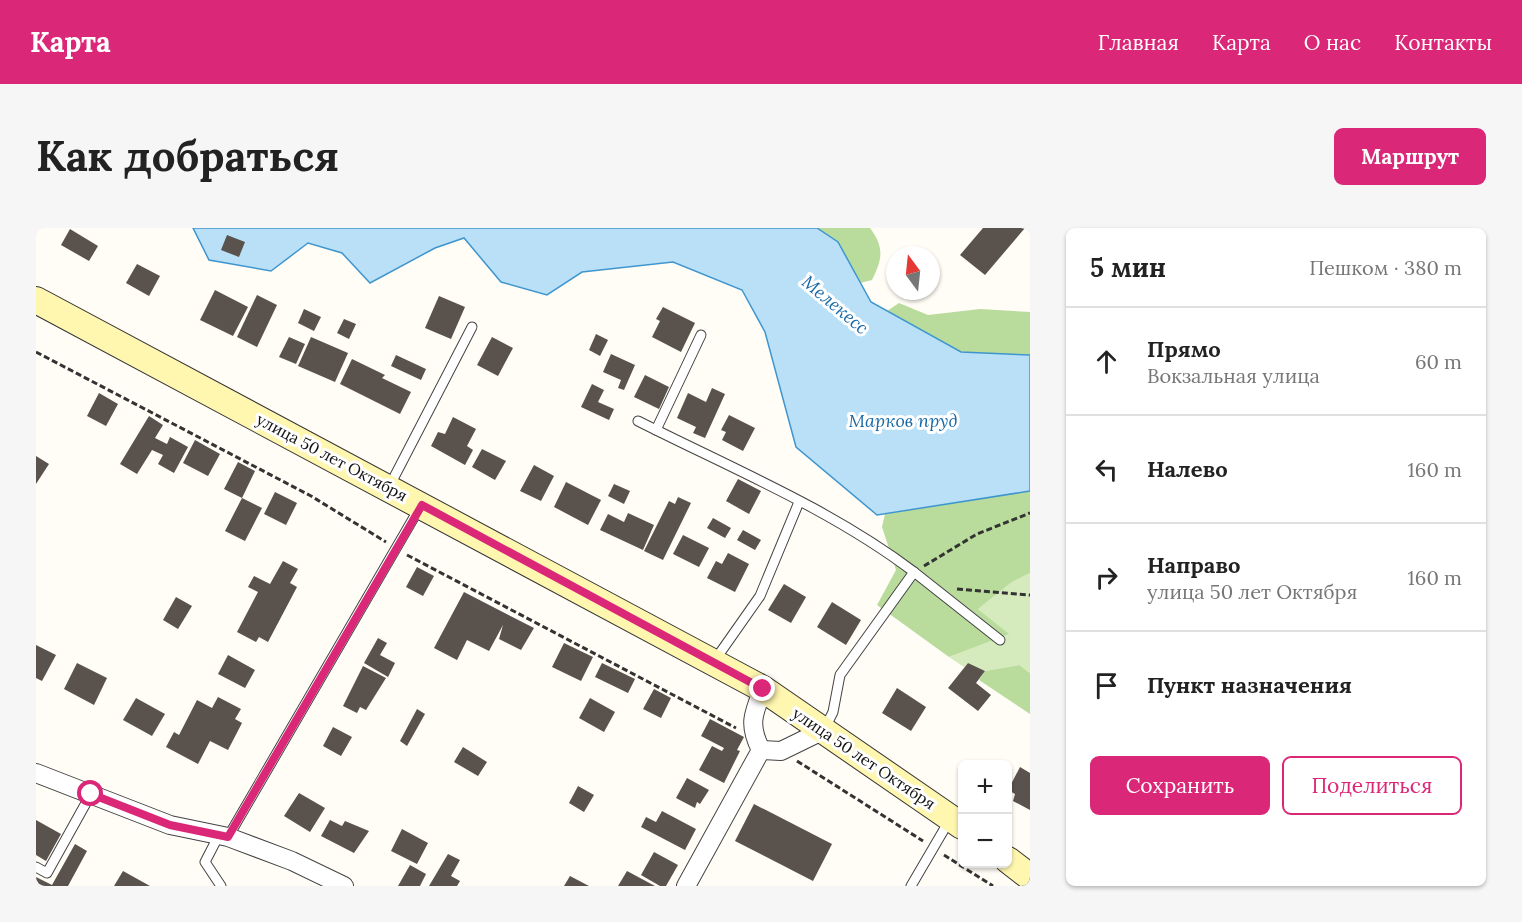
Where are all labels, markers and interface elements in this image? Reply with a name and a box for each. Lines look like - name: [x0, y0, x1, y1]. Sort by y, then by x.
- text: Карта: [30, 24, 111, 60]
- text: Главная: [1098, 29, 1179, 56]
- text: Карта: [1212, 29, 1271, 56]
- text: О нас: [1304, 29, 1361, 56]
- text: Контакты: [1394, 29, 1492, 56]
- button: Маршрут: [1334, 128, 1486, 185]
- text: Как добраться: [36, 129, 339, 183]
- north arrow: [886, 246, 940, 300]
- text: 5 мин: [1090, 251, 1166, 284]
- text: Пешком · 380 m: [1309, 255, 1462, 280]
- water label: Мелекесс: [797, 270, 873, 339]
- text: Прямо: [1147, 335, 1221, 363]
- icon: ahead: [1090, 345, 1123, 378]
- text: 60 m: [1415, 349, 1462, 374]
- text: Вокзальная улица: [1147, 363, 1320, 388]
- street label: улица 50 лет Октября: [253, 409, 411, 505]
- water label: Марков пруд: [849, 409, 958, 432]
- icon: left: [1090, 453, 1123, 486]
- text: Налево: [1147, 455, 1228, 483]
- text: 160 m: [1408, 457, 1462, 482]
- text: Направо: [1147, 551, 1241, 579]
- icon: right: [1090, 561, 1123, 594]
- text: 160 m: [1408, 565, 1462, 590]
- text: улица 50 лет Октября: [1147, 579, 1357, 604]
- icon: arrive: [1090, 669, 1123, 702]
- text: Пункт назначения: [1147, 671, 1352, 699]
- route end: [749, 675, 775, 701]
- street label: улица 50 лет Октября: [789, 703, 939, 813]
- button: Сохранить: [1090, 756, 1270, 815]
- button: Поделиться: [1282, 756, 1462, 815]
- map controls: [958, 760, 1012, 868]
- button: +: [958, 760, 1012, 814]
- route start: [77, 780, 103, 806]
- button: −: [958, 814, 1012, 868]

